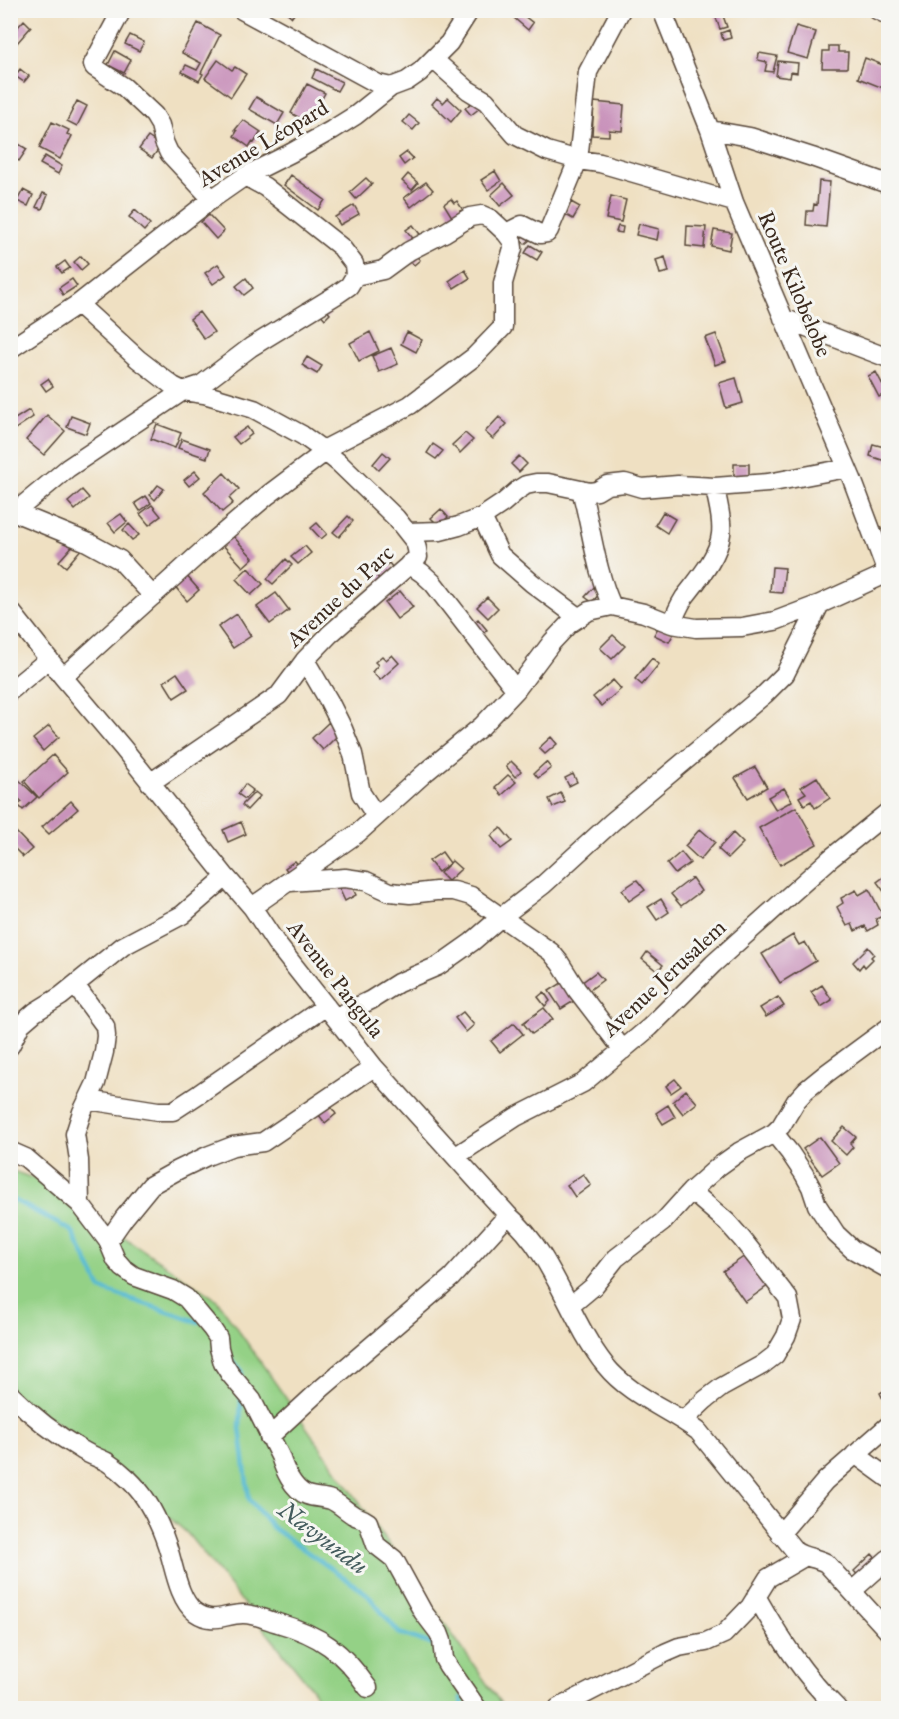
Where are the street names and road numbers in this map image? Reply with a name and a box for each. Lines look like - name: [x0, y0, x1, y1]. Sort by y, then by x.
- street label: Avenue Léopard: [192, 94, 333, 193]
- street label: Route Kilobelobe: [752, 207, 838, 361]
- street label: Avenue du Parc: [280, 539, 399, 653]
- street label: Avenue Jerusalem: [596, 913, 732, 1043]
- street label: Avenue Pangula: [281, 914, 391, 1044]

